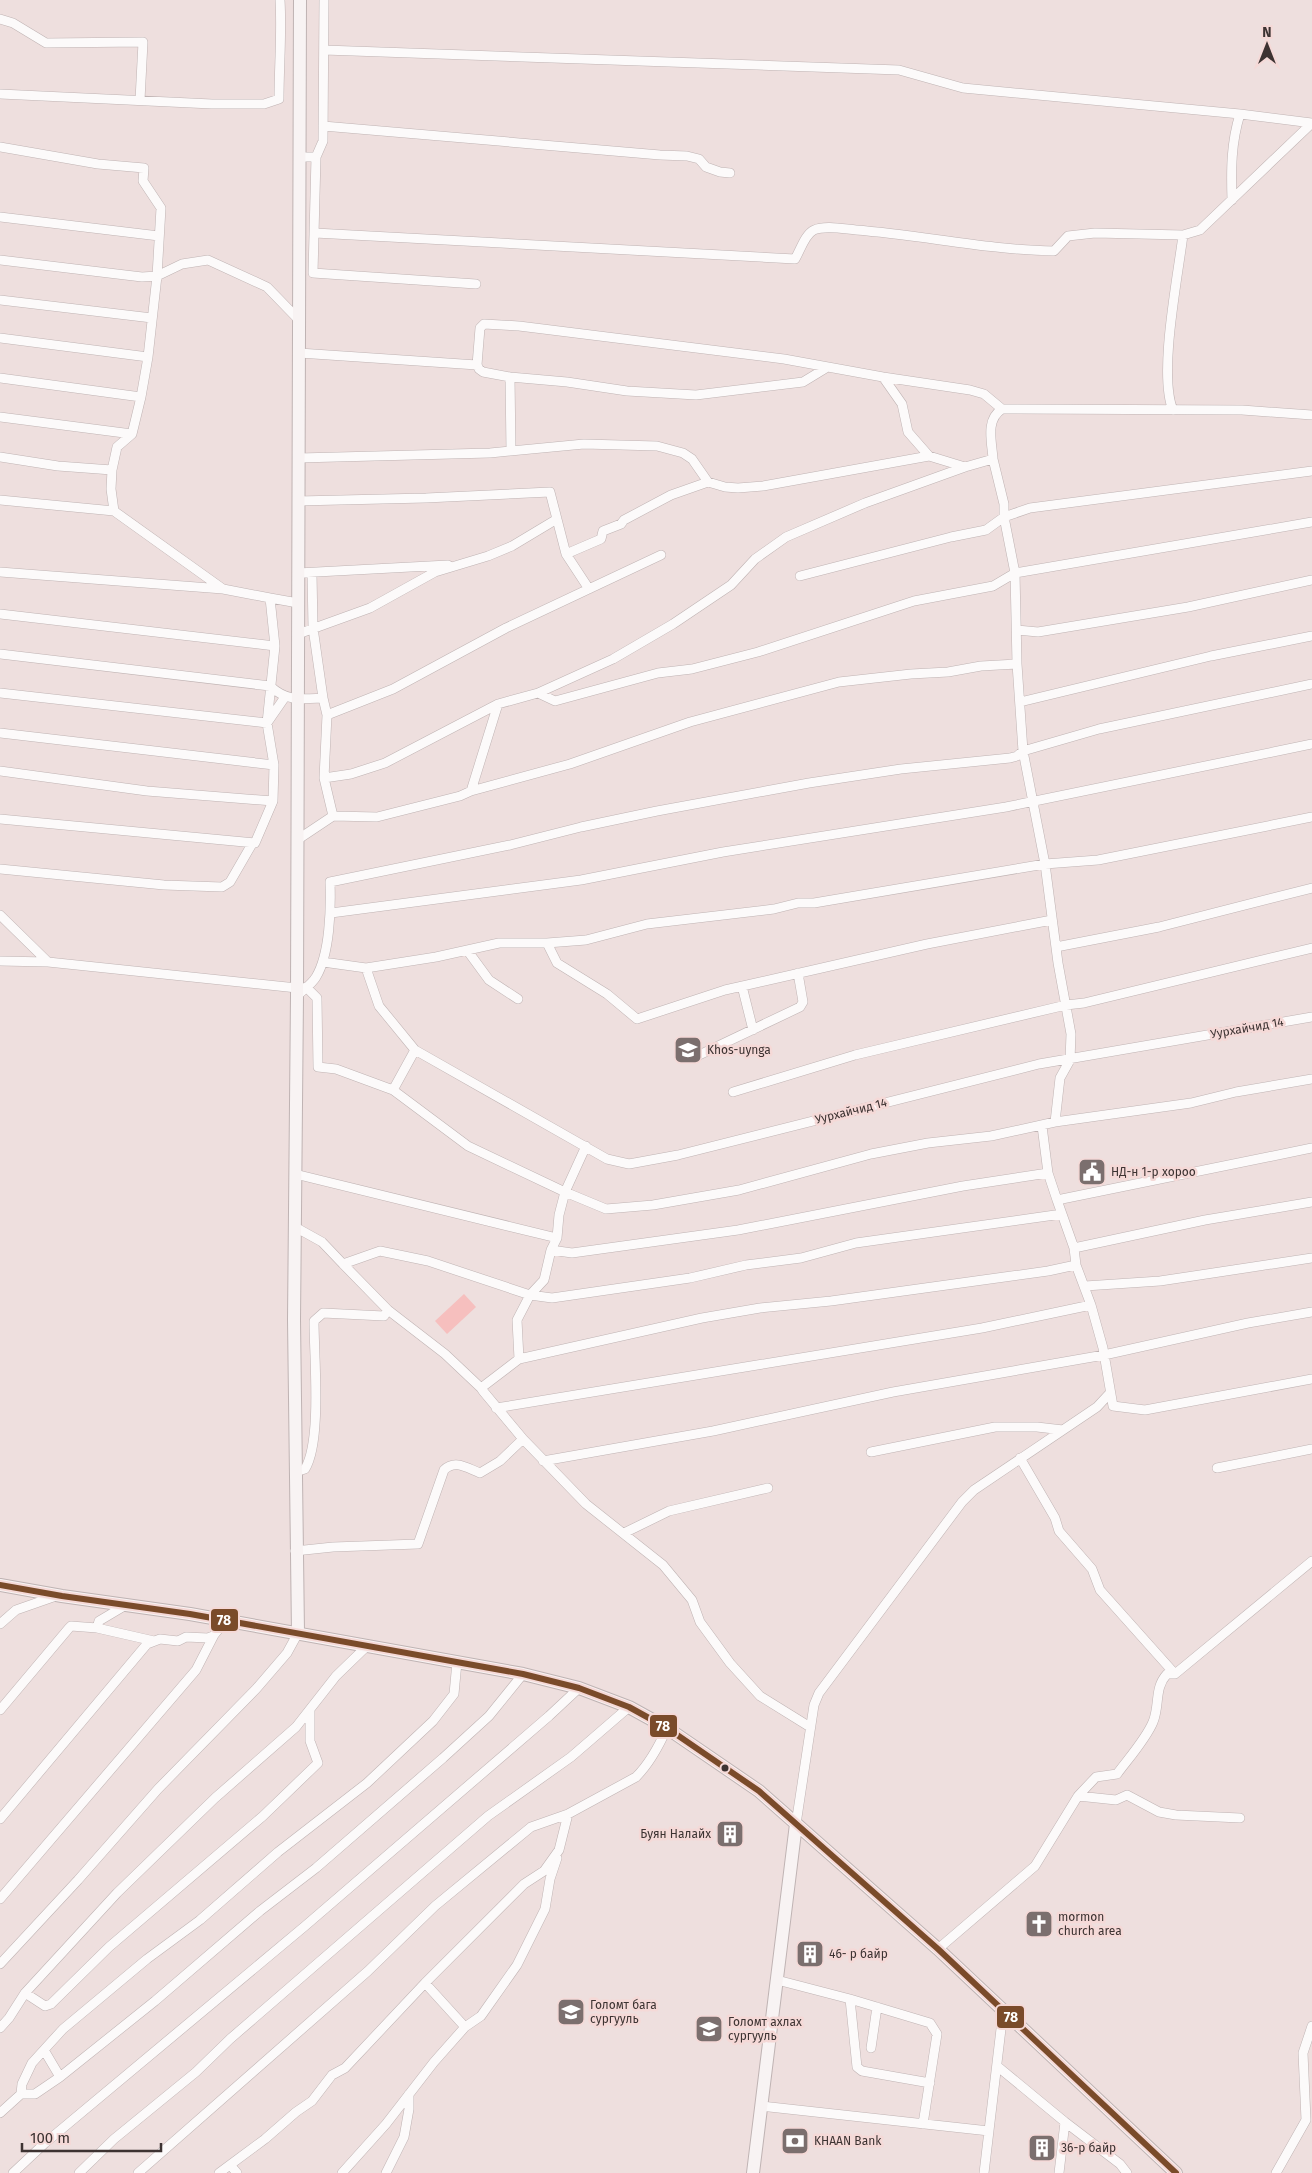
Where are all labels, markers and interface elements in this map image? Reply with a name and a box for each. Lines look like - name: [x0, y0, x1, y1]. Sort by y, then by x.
- north arrow: [1242, 20, 1292, 70]
- text: N: [1262, 24, 1272, 41]
- street label: Уурхайчид 14: [1209, 1015, 1285, 1041]
- school or university icon: Khos-uynga: [673, 1035, 703, 1065]
- place label: Khos-uynga: [707, 1043, 771, 1057]
- street label: Уурхайчид 14: [813, 1095, 889, 1127]
- public building icon: НД-н 1-р хороо: [1077, 1157, 1107, 1187]
- place label: НД-н 1-р хороо: [1111, 1165, 1196, 1179]
- line badge: 78: [210, 1608, 239, 1632]
- text: 78: [217, 1612, 231, 1629]
- line badge: 78: [649, 1714, 678, 1738]
- text: 78: [656, 1718, 670, 1735]
- unlabelled marker: [720, 1763, 730, 1773]
- building icon: Буян Налайх: [715, 1819, 745, 1849]
- place label: Буян Налайх: [640, 1827, 711, 1841]
- church icon: mormon church area: [1024, 1909, 1054, 1939]
- place label: mormon church area: [1058, 1910, 1122, 1938]
- building icon: 46- р байр: [795, 1939, 825, 1969]
- place label: 46- р байр: [829, 1947, 888, 1961]
- school or university icon: Голомт бага сургууль: [556, 1997, 586, 2027]
- place label: Голомт бага сургууль: [590, 1998, 657, 2026]
- line badge: 78: [996, 2005, 1025, 2029]
- text: 78: [1004, 2009, 1018, 2026]
- school or university icon: Голомт ахлах сургууль: [694, 2014, 724, 2044]
- place label: Голомт ахлах сургууль: [728, 2015, 802, 2043]
- scale bar: [22, 2120, 161, 2152]
- bank icon: KHAAN Bank: [780, 2126, 810, 2156]
- text: 100 m: [30, 2129, 70, 2147]
- building icon: 36-р байр: [1027, 2133, 1057, 2163]
- place label: KHAAN Bank: [814, 2134, 882, 2148]
- place label: 36-р байр: [1061, 2141, 1116, 2155]

